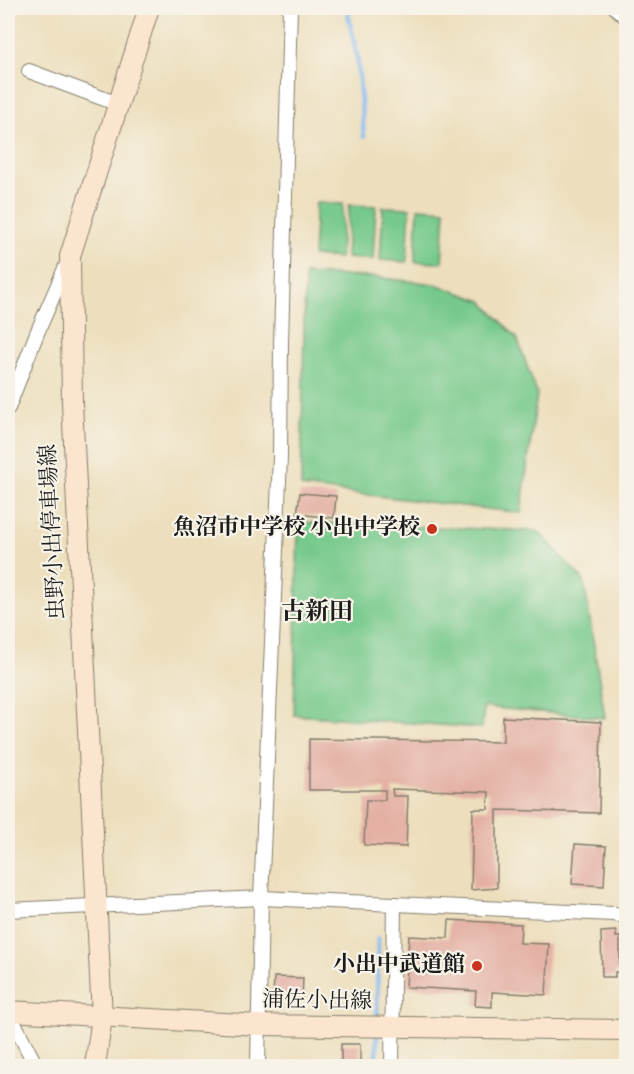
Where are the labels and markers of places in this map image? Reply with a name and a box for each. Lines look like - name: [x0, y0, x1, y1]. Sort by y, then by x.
- place label: 魚沼市中学校 小出中学校: [173, 513, 420, 545]
- marker: 魚沼市中学校 小出中学校: [425, 522, 439, 536]
- place label: 小出中武道館: [333, 950, 465, 982]
- marker: 小出中武道館: [470, 959, 484, 973]

